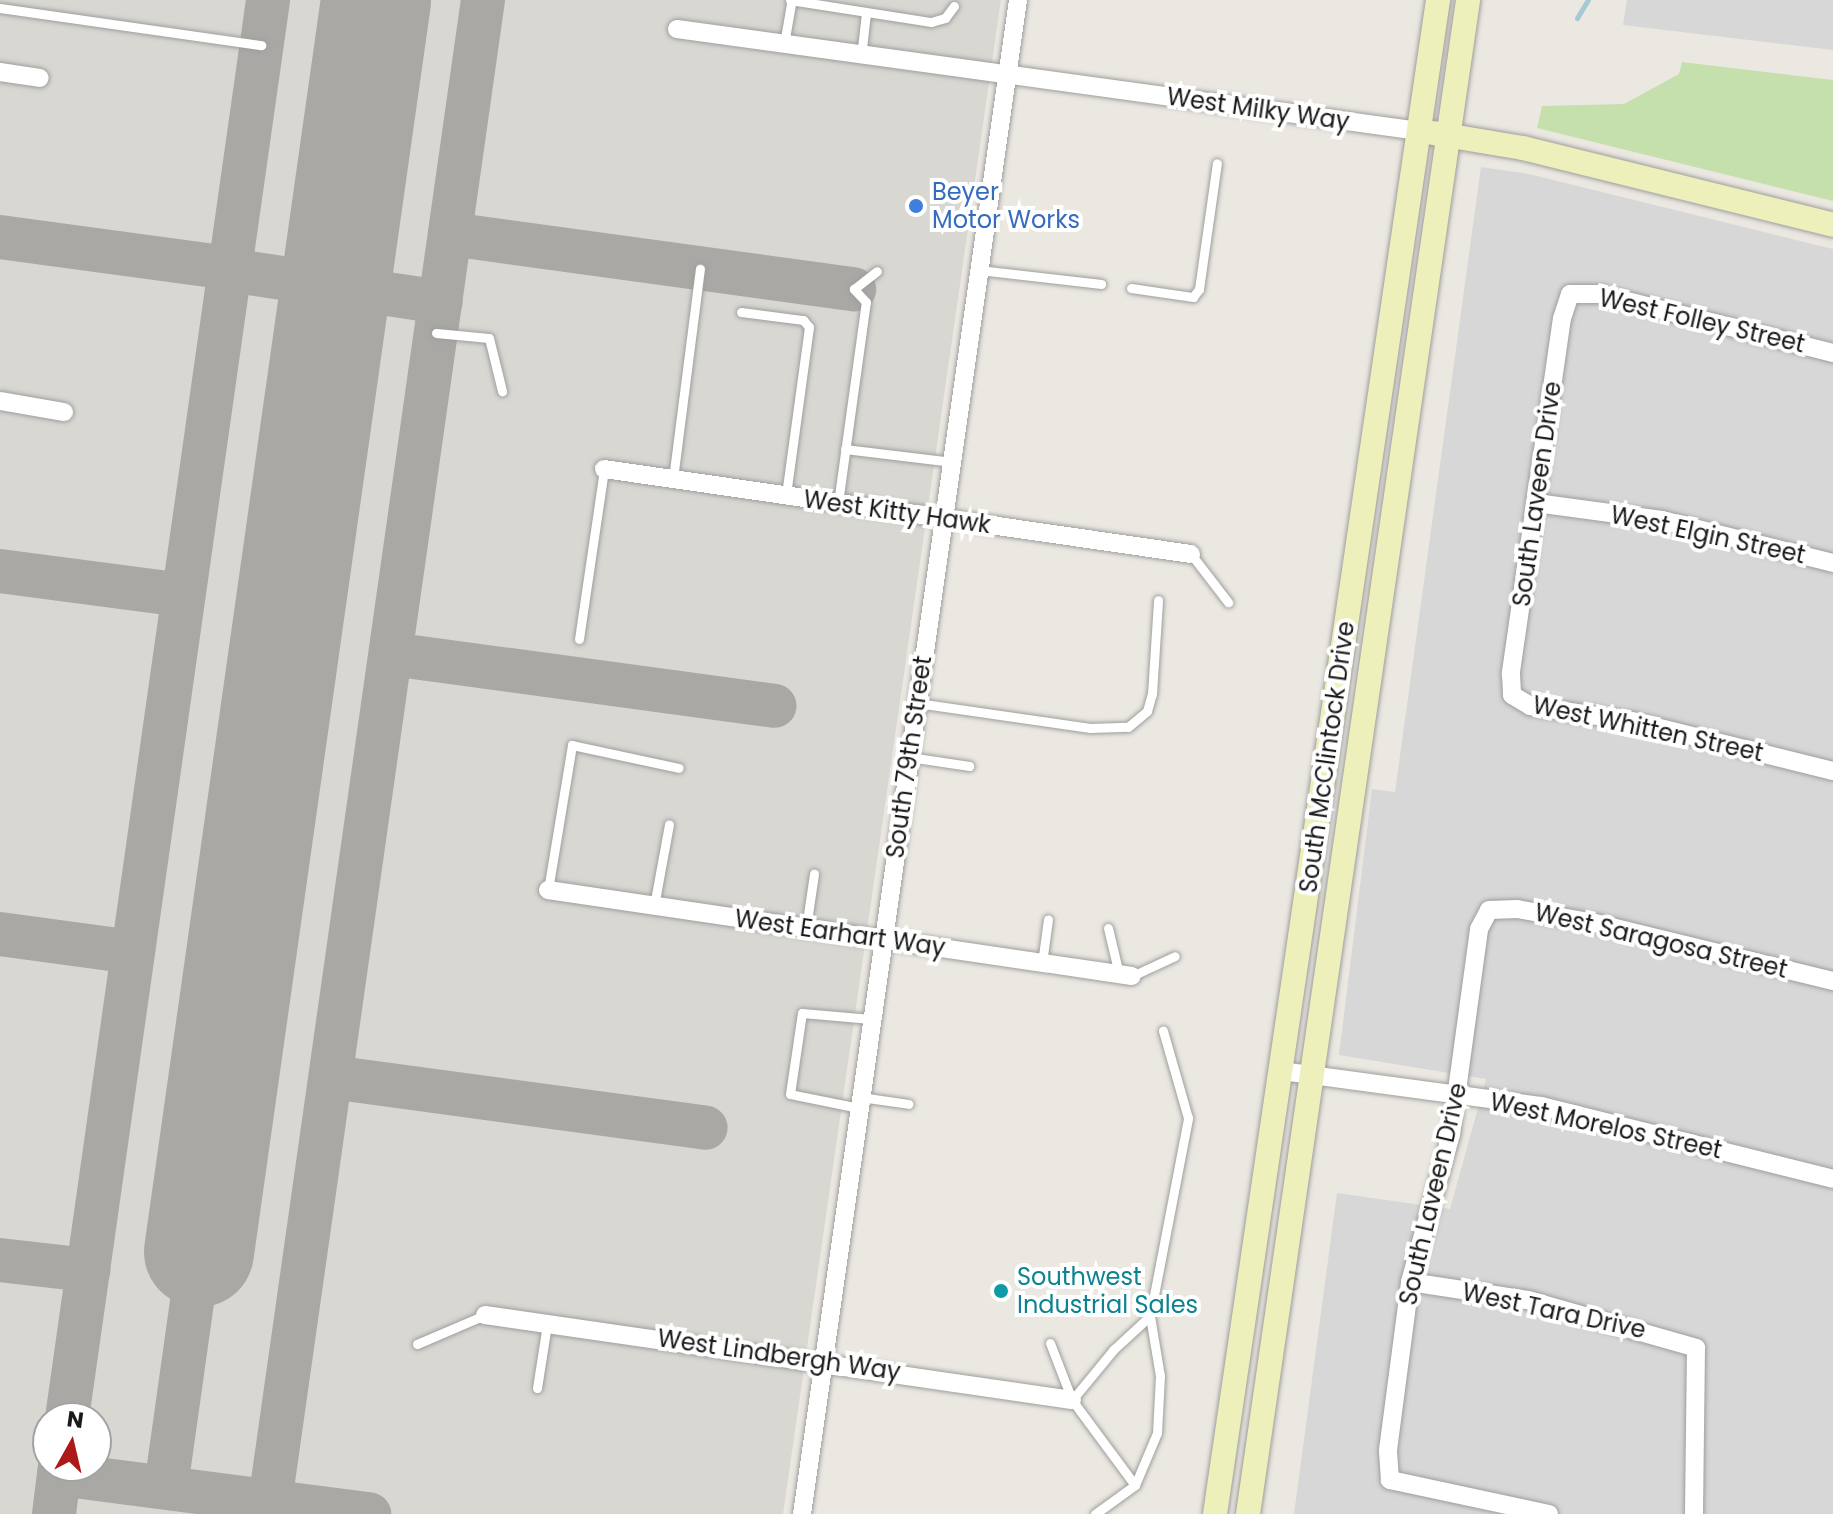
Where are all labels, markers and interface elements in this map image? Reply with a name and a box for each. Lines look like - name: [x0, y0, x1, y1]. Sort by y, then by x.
- street label: West Milky Way: [1165, 82, 1351, 136]
- place label: Beyer Motor Works: [932, 178, 1080, 234]
- marker: Beyer Motor Works: [907, 197, 925, 215]
- street label: West Folley Street: [1596, 283, 1808, 359]
- street label: South Laveen Drive: [1507, 380, 1567, 608]
- street label: West Kitty Hawk: [802, 485, 992, 539]
- street label: West Elgin Street: [1608, 500, 1808, 570]
- street label: South McClintock Drive: [1294, 619, 1360, 895]
- street label: South 79th Street: [881, 654, 937, 860]
- street label: West Whitten Street: [1530, 690, 1766, 768]
- street label: West Saragosa Street: [1532, 898, 1790, 984]
- street label: West Earhart Way: [733, 904, 947, 962]
- street label: South Laveen Drive: [1393, 1080, 1473, 1308]
- street label: West Morelos Street: [1487, 1087, 1725, 1165]
- place label: Southwest Industrial Sales: [1017, 1263, 1198, 1319]
- street label: West Tara Drive: [1460, 1277, 1648, 1345]
- marker: Southwest Industrial Sales: [992, 1282, 1010, 1300]
- street label: West Lindbergh Way: [656, 1324, 902, 1386]
- north arrow: [32, 1402, 112, 1482]
- text: N: [65, 1403, 85, 1436]

